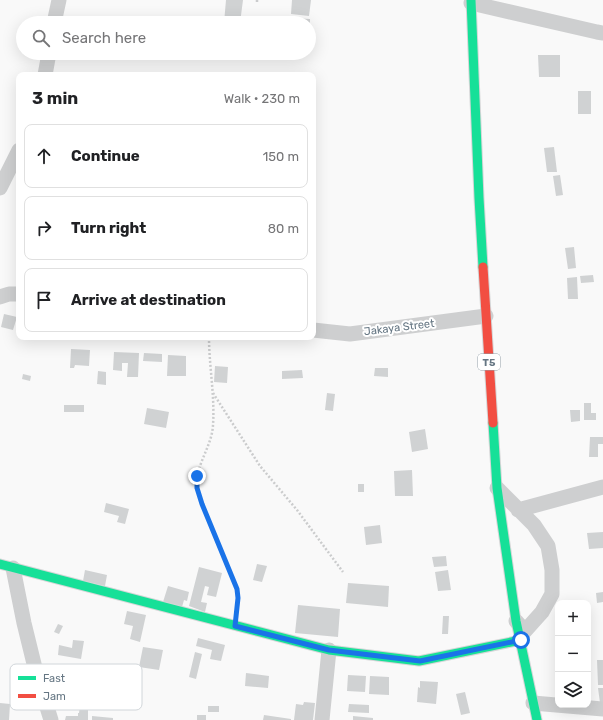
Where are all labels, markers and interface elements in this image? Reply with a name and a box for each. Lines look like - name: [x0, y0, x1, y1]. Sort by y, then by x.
- search box: [16, 16, 316, 60]
- icon: search: [30, 27, 52, 49]
- text: Search here: [62, 29, 146, 47]
- text: 3 min: [32, 88, 78, 108]
- text: Walk · 230 m: [224, 91, 300, 106]
- icon: ahead: [33, 145, 55, 167]
- text: Continue: [71, 147, 140, 165]
- text: 150 m: [263, 149, 299, 164]
- icon: right: [33, 217, 55, 239]
- text: Turn right: [71, 219, 146, 237]
- text: 80 m: [268, 221, 299, 236]
- icon: arrive: [33, 289, 55, 311]
- text: Arrive at destination: [71, 291, 226, 309]
- street label: Jakaya Street: [363, 317, 436, 338]
- road number: T5: [478, 354, 500, 370]
- route end: [188, 467, 206, 485]
- map controls: [555, 600, 591, 708]
- button: +: [555, 600, 591, 636]
- route start: [512, 631, 530, 649]
- button: −: [555, 636, 591, 672]
- legend: [10, 664, 142, 710]
- text: Fast: [43, 672, 66, 685]
- button: layers: [555, 672, 591, 708]
- text: Jam: [43, 690, 66, 703]

